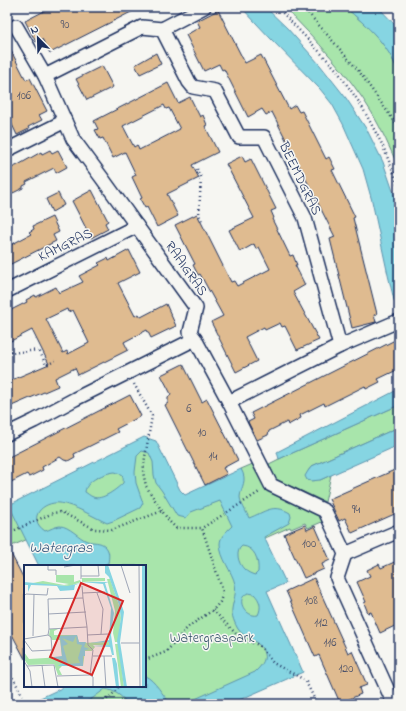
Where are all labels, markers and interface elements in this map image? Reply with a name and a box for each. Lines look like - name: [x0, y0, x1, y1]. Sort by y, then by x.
- house number: 90: [61, 16, 69, 34]
- north arrow: [18, 18, 58, 58]
- text: N: [28, 21, 41, 39]
- house number: 106: [17, 87, 32, 105]
- street label: BEEMDGRAS: [272, 138, 326, 219]
- street label: KAMGRAS: [35, 223, 96, 268]
- street label: RAAIGRAS: [159, 237, 212, 300]
- house number: 6: [186, 400, 192, 418]
- house number: 10: [197, 424, 207, 442]
- house number: 14: [209, 448, 217, 466]
- house number: 94: [352, 501, 360, 519]
- house number: 100: [302, 535, 316, 553]
- water label: Watergras: [29, 537, 93, 560]
- inset map: [24, 565, 146, 687]
- house number: 108: [304, 592, 318, 610]
- house number: 112: [314, 614, 328, 632]
- park label: Watergraspark: [170, 628, 255, 650]
- house number: 116: [324, 634, 337, 652]
- house number: 120: [339, 660, 353, 678]

